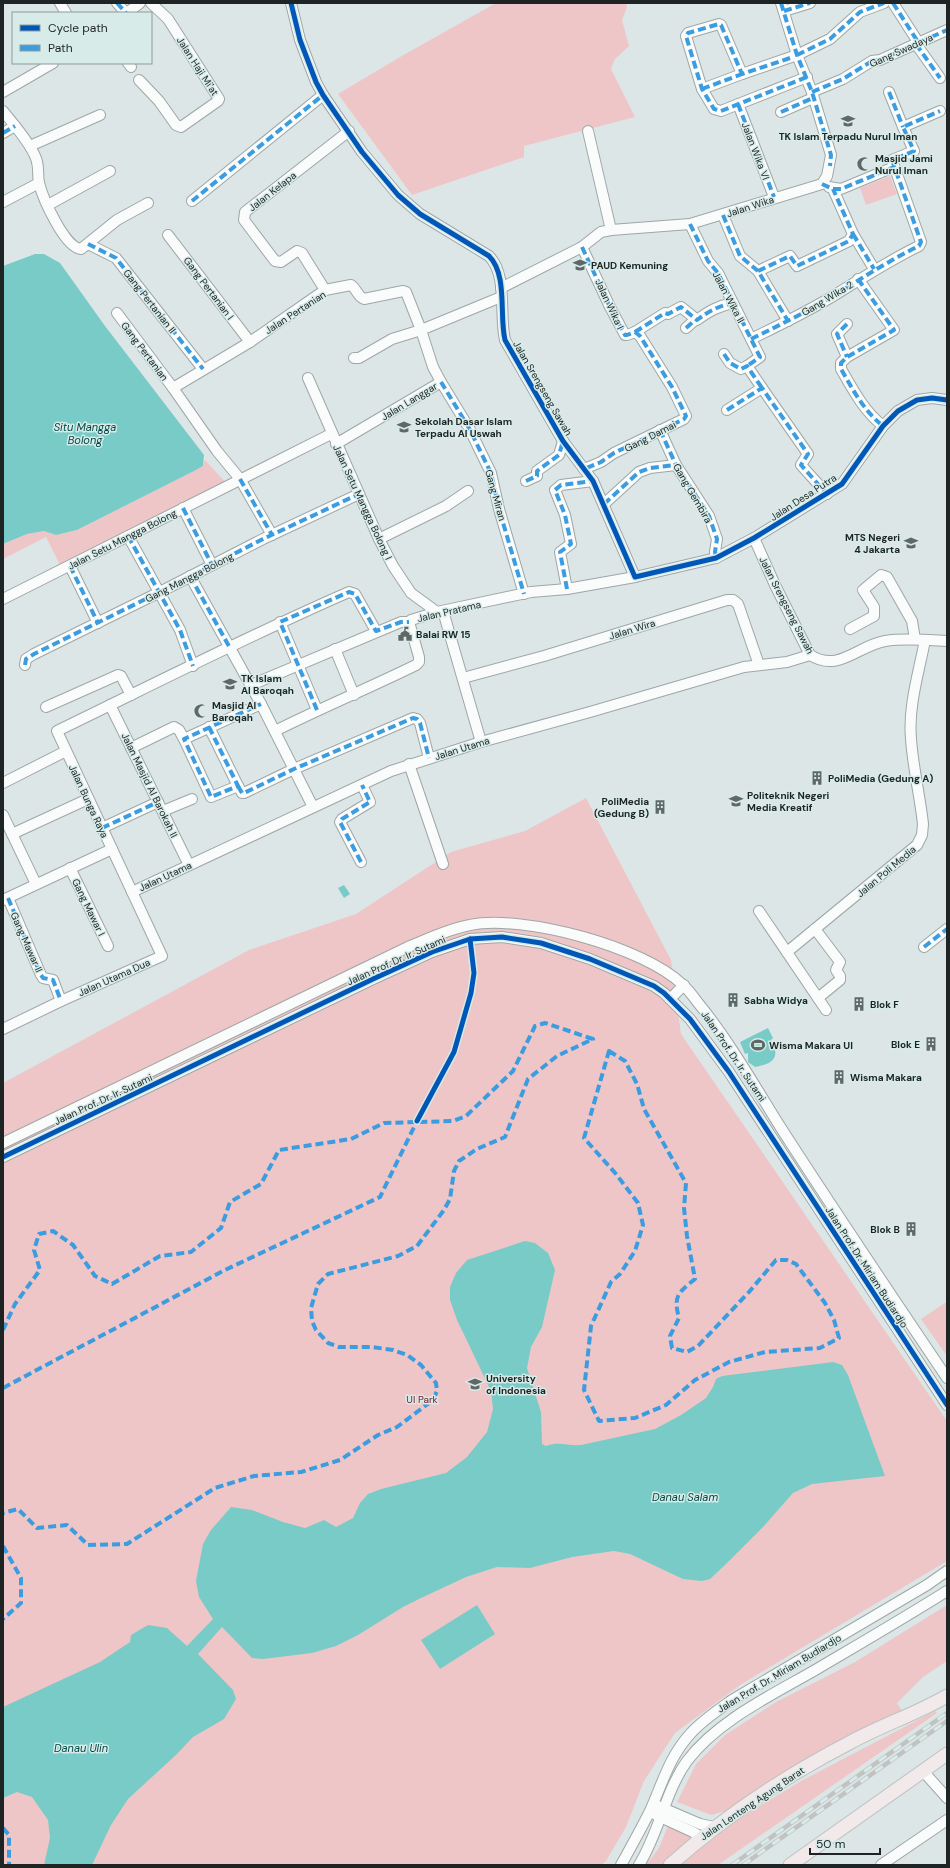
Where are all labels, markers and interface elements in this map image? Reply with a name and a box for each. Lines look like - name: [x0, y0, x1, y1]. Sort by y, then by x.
- legend: [12, 12, 152, 64]
- text: Cycle path: [48, 20, 108, 36]
- street label: Gang Swadaya: [868, 31, 935, 70]
- street label: Jalan Haji Mi'at: [174, 34, 222, 98]
- text: Path: [48, 40, 73, 56]
- school or university icon: TK Islam Terpadu Nurul Iman: [840, 113, 856, 129]
- street label: Jalan Wika VI: [739, 120, 772, 182]
- place label: TK Islam Terpadu Nurul Iman: [779, 130, 917, 143]
- place label: Masjid Jami Nurul Iman: [875, 152, 933, 177]
- mosque icon: Masjid Jami Nurul Iman: [856, 156, 872, 172]
- street label: Jalan Kelapa: [246, 169, 299, 214]
- street label: Jalan Wika: [725, 193, 775, 220]
- street label: Gang Pertanian I: [181, 254, 237, 322]
- school or university icon: PAUD Kemuning: [572, 257, 588, 273]
- place label: PAUD Kemuning: [591, 259, 668, 272]
- street label: Gang Pertanian II: [120, 267, 179, 336]
- street label: Jalan Wika II: [710, 269, 748, 325]
- street label: Jalan Wika I: [592, 277, 627, 331]
- street label: Gang Wika 2: [799, 278, 856, 319]
- street label: Jalan Pertanian: [262, 288, 328, 337]
- street label: Gang Pertanian: [118, 319, 171, 384]
- street label: Jalan Srengseng Sawah: [510, 339, 575, 438]
- street label: Jalan Langgar: [379, 379, 440, 423]
- place label: Sekolah Dasar Islam Terpadu Al Uswah: [415, 415, 512, 440]
- street label: Gang Damai: [622, 418, 678, 455]
- school or university icon: Sekolah Dasar Islam Terpadu Al Uswah: [396, 419, 412, 435]
- water label: Situ Mangga Bolong: [54, 420, 116, 447]
- street label: Jalan Setu Mangga Bolong I: [330, 443, 395, 562]
- street label: Gang Gembira: [670, 461, 715, 526]
- street label: Gang Miran: [482, 468, 509, 522]
- street label: Jalan Desa Putra: [768, 471, 839, 524]
- street label: Jalan Setu Mangga Bolong: [66, 506, 179, 573]
- place label: MTS Negeri 4 Jakarta: [845, 531, 900, 556]
- school or university icon: MTS Negeri 4 Jakarta: [903, 535, 919, 551]
- street label: Gang Mangga Bolong: [143, 549, 236, 605]
- street label: Jalan Srengseng Sawah: [756, 554, 817, 656]
- street label: Jalan Pratama: [416, 598, 482, 625]
- street label: Jalan Wira: [607, 616, 657, 643]
- public building icon: Balai RW 15: [397, 626, 413, 642]
- place label: Balai RW 15: [416, 628, 471, 641]
- place label: TK Islam Al Baroqah: [241, 672, 294, 697]
- school or university icon: TK Islam Al Baroqah: [222, 676, 238, 692]
- place label: Masjid Al Baroqah: [212, 699, 257, 724]
- mosque icon: Masjid Al Baroqah: [193, 703, 209, 719]
- street label: Jalan Masjid Al Barokah II: [118, 731, 181, 840]
- street label: Jalan Utama: [433, 734, 491, 763]
- street label: Jalan Bunga Raya: [66, 762, 111, 840]
- building icon: PoliMedia (Gedung A): [809, 770, 825, 786]
- place label: PoliMedia (Gedung A): [828, 772, 933, 785]
- place label: Politeknik Negeri Media Kreatif: [747, 789, 829, 814]
- school or university icon: Politeknik Negeri Media Kreatif: [728, 793, 744, 809]
- place label: PoliMedia (Gedung B): [594, 795, 649, 820]
- building icon: PoliMedia (Gedung B): [652, 799, 668, 815]
- street label: Jalan Poli Media: [854, 843, 919, 900]
- street label: Jalan Utama: [137, 859, 194, 894]
- street label: Gang Mawar I: [69, 876, 108, 938]
- street label: Gang Mawar II: [7, 910, 46, 974]
- street label: Jalan Prof. Dr. Ir. Sutami: [345, 933, 448, 988]
- street label: Jalan Utama Dua: [76, 956, 152, 999]
- building icon: Sabha Widya: [725, 992, 741, 1008]
- place label: Sabha Widya: [744, 994, 808, 1007]
- building icon: Blok F: [851, 996, 867, 1012]
- place label: Blok F: [870, 998, 899, 1011]
- street label: Jalan Prof. Dr. Ir. Sutami: [698, 1008, 769, 1104]
- building icon: Blok E: [923, 1036, 939, 1052]
- sports icon: Wisma Makara UI: [750, 1037, 766, 1053]
- place label: Blok E: [891, 1038, 920, 1051]
- place label: Wisma Makara UI: [769, 1039, 853, 1052]
- building icon: Wisma Makara: [831, 1069, 847, 1085]
- street label: Jalan Prof. Dr. Ir. Sutami: [52, 1071, 154, 1128]
- place label: Wisma Makara: [850, 1071, 922, 1084]
- street label: Jalan Prof. Dr. Miriam Budiardjo: [822, 1204, 911, 1331]
- building icon: Blok B: [903, 1221, 919, 1237]
- place label: Blok B: [870, 1223, 900, 1236]
- place label: University of Indonesia: [486, 1372, 546, 1397]
- school or university icon: University of Indonesia: [467, 1376, 483, 1392]
- park label: UI Park: [406, 1393, 438, 1406]
- water label: Danau Salam: [652, 1490, 718, 1504]
- street label: Jalan Prof. Dr. Miriam Budiardjo: [715, 1631, 844, 1716]
- water label: Danau Ulin: [54, 1741, 108, 1755]
- street label: Jalan Lenteng Agung Barat: [698, 1764, 807, 1843]
- scale bar: [810, 1830, 880, 1856]
- text: 50 m: [816, 1836, 845, 1852]

